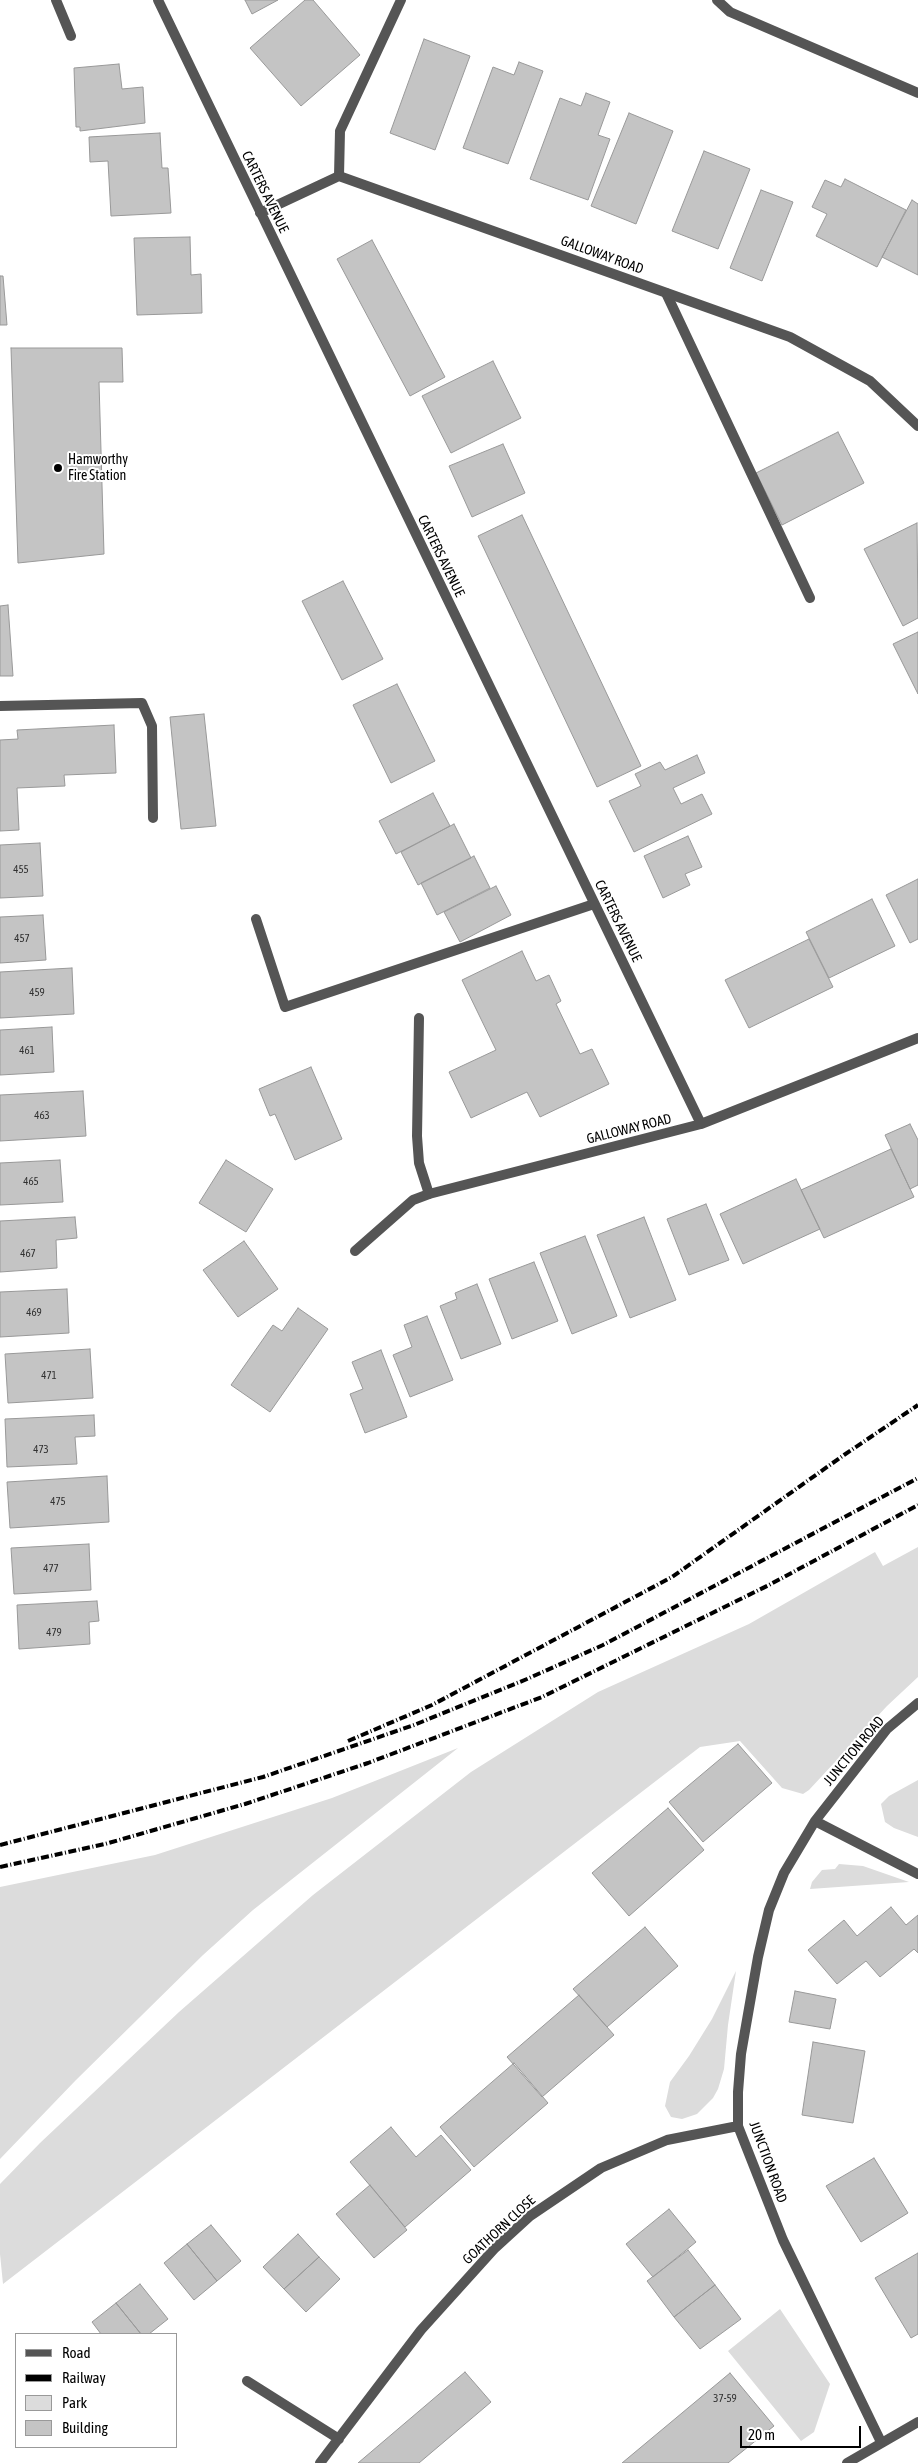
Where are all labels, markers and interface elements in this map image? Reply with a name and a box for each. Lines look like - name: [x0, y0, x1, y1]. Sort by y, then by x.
- street label: CARTERS AVENUE: [238, 148, 292, 236]
- street label: GALLOWAY ROAD: [558, 232, 646, 278]
- place label: Hamworthy Fire Station: [68, 452, 128, 484]
- marker: Hamworthy Fire Station: [52, 462, 64, 474]
- street label: CARTERS AVENUE: [414, 512, 468, 600]
- house number: 455: [13, 863, 29, 877]
- street label: CARTERS AVENUE: [591, 877, 645, 965]
- house number: 457: [14, 932, 30, 946]
- house number: 459: [29, 986, 45, 1000]
- house number: 461: [19, 1044, 35, 1058]
- house number: 463: [34, 1109, 50, 1123]
- street label: GALLOWAY ROAD: [585, 1110, 673, 1148]
- house number: 465: [23, 1175, 39, 1189]
- house number: 467: [20, 1247, 36, 1261]
- house number: 469: [26, 1306, 42, 1320]
- house number: 471: [41, 1369, 57, 1383]
- house number: 473: [33, 1443, 49, 1457]
- house number: 475: [50, 1495, 66, 1509]
- house number: 477: [43, 1562, 59, 1576]
- house number: 479: [46, 1626, 62, 1640]
- street label: JUNCTION ROAD: [820, 1713, 888, 1789]
- street label: JUNCTION ROAD: [746, 2119, 790, 2205]
- street label: GOATHORN CLOSE: [459, 2192, 539, 2268]
- legend: [15, 2333, 178, 2448]
- text: Road: [62, 2344, 91, 2361]
- text: Railway: [62, 2369, 106, 2386]
- house number: 37-59: [713, 2392, 737, 2406]
- text: Park: [62, 2394, 87, 2411]
- scale bar: [743, 2416, 864, 2448]
- text: Building: [62, 2419, 108, 2436]
- text: 20 m: [748, 2426, 775, 2443]

